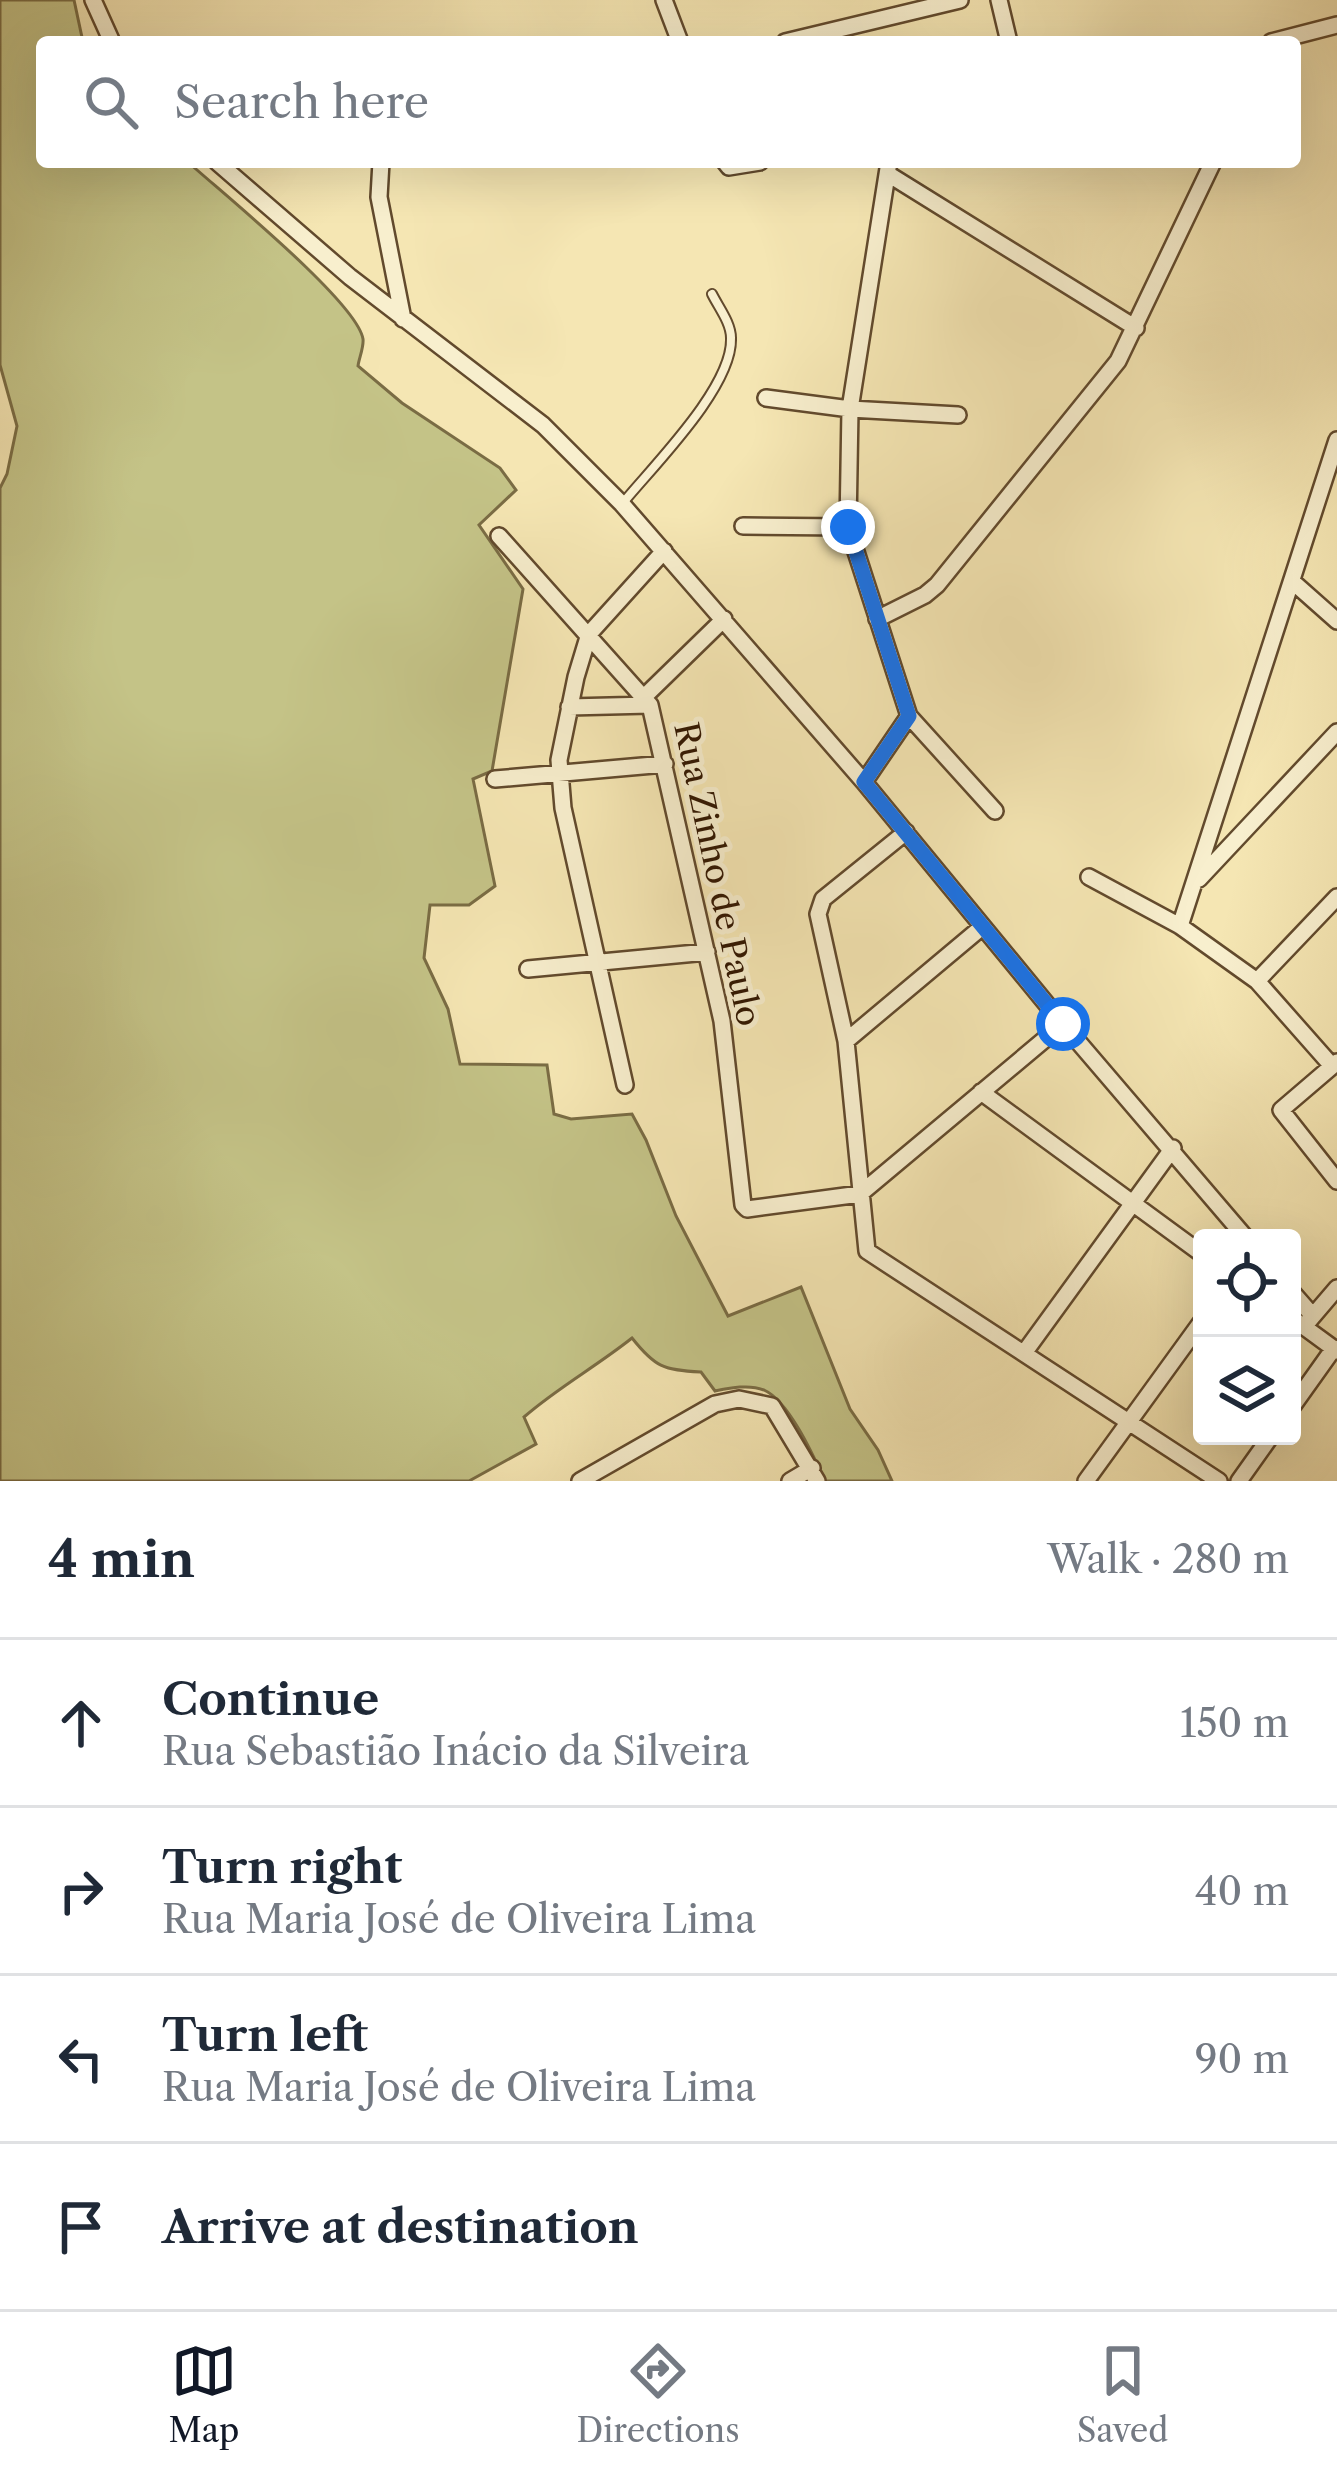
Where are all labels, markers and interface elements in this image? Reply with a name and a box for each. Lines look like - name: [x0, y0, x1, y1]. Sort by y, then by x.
- search box: [36, 36, 1301, 168]
- icon: search: [78, 69, 144, 135]
- text: Search here: [174, 74, 429, 130]
- route end: [821, 500, 875, 554]
- street label: Rua Zinho de Paulo: [665, 719, 770, 1030]
- route start: [1036, 997, 1090, 1051]
- map controls: [1193, 1229, 1301, 1445]
- button: locate: [1193, 1229, 1301, 1337]
- button: layers: [1193, 1337, 1301, 1445]
- text: 4 min: [48, 1528, 195, 1590]
- text: Walk · 280 m: [1047, 1535, 1289, 1583]
- text: Continue: [162, 1671, 379, 1727]
- icon: ahead: [48, 1690, 114, 1756]
- text: 150 m: [1180, 1699, 1289, 1747]
- text: Rua Sebastião Inácio da Silveira: [162, 1727, 749, 1775]
- text: Turn right: [162, 1839, 402, 1895]
- icon: right: [48, 1858, 114, 1924]
- text: 40 m: [1195, 1867, 1289, 1915]
- text: Rua Maria José de Oliveira Lima: [162, 1895, 756, 1943]
- text: Turn left: [162, 2007, 368, 2063]
- icon: left: [48, 2026, 114, 2092]
- text: 90 m: [1195, 2035, 1289, 2083]
- text: Rua Maria José de Oliveira Lima: [162, 2063, 756, 2111]
- icon: arrive: [48, 2194, 114, 2260]
- text: Arrive at destination: [162, 2199, 639, 2255]
- tab: Map: [169, 2338, 239, 2451]
- tab: Directions: [577, 2338, 740, 2451]
- tab: Saved: [1077, 2338, 1168, 2451]

